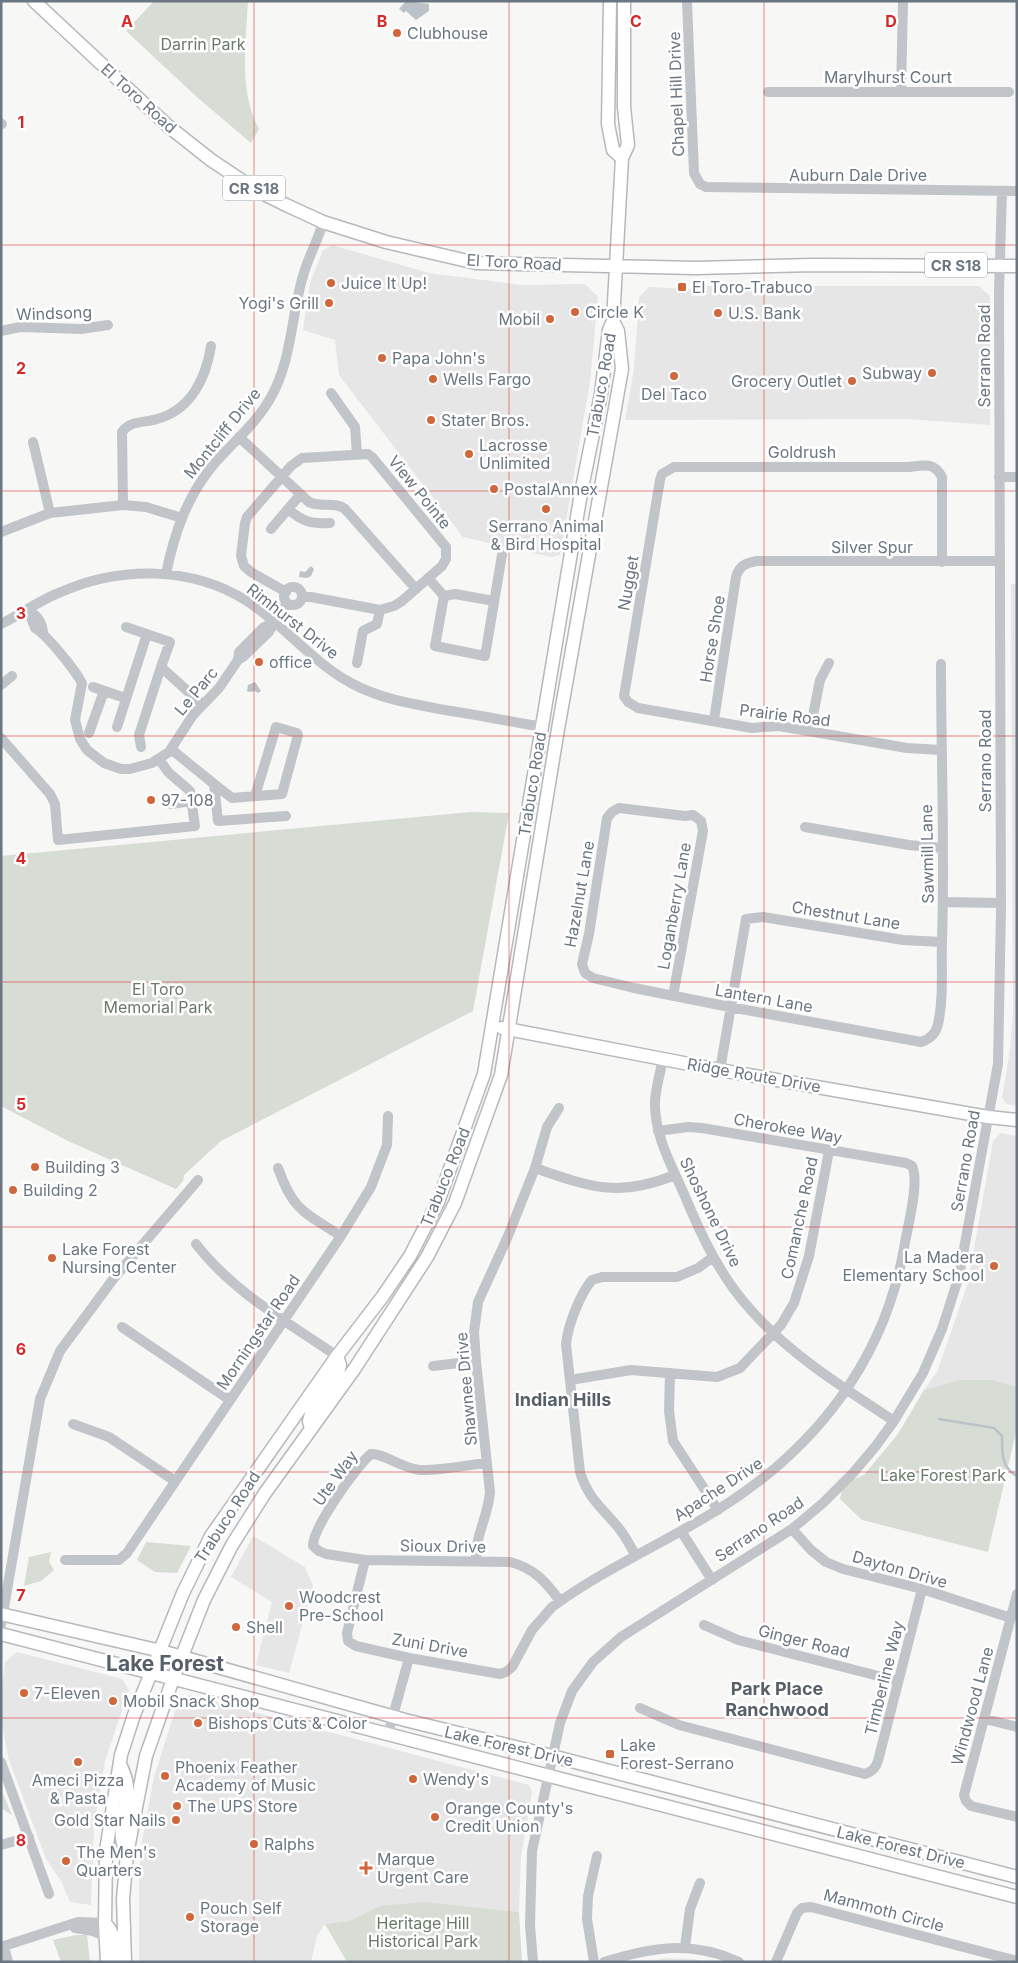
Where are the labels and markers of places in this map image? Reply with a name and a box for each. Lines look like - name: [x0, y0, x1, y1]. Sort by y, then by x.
- place label: Clubhouse: [407, 23, 488, 43]
- marker: Clubhouse: [391, 27, 403, 39]
- place label: Juice It Up!: [341, 273, 427, 293]
- marker: Juice It Up!: [325, 277, 337, 289]
- place label: El Toro-Trabuco: [692, 277, 813, 297]
- marker: El Toro-Trabuco: [676, 281, 688, 293]
- place label: Yogi's Grill: [239, 293, 319, 313]
- marker: Yogi's Grill: [323, 297, 335, 309]
- place label: Circle K: [585, 302, 644, 322]
- place label: U.S. Bank: [728, 303, 801, 323]
- marker: Circle K: [569, 306, 581, 318]
- marker: U.S. Bank: [712, 307, 724, 319]
- place label: Mobil: [498, 309, 540, 329]
- marker: Mobil: [544, 313, 556, 325]
- place label: Papa John's: [392, 348, 486, 368]
- marker: Papa John's: [376, 352, 388, 364]
- place label: Subway: [862, 363, 922, 383]
- marker: Subway: [926, 367, 938, 379]
- place label: Wells Fargo: [443, 369, 531, 389]
- marker: Del Taco: [668, 370, 680, 382]
- place label: Grocery Outlet: [731, 371, 842, 391]
- marker: Wells Fargo: [427, 373, 439, 385]
- marker: Grocery Outlet: [846, 375, 858, 387]
- place label: Del Taco: [641, 384, 707, 404]
- place label: Stater Bros.: [441, 410, 529, 430]
- marker: Stater Bros.: [425, 414, 437, 426]
- place label: Lacrosse Unlimited: [479, 435, 550, 473]
- marker: Lacrosse Unlimited: [463, 448, 475, 460]
- place label: PostalAnnex: [504, 479, 598, 499]
- marker: PostalAnnex: [488, 483, 500, 495]
- marker: Serrano Animal & Bird Hospital: [540, 503, 552, 515]
- place label: Serrano Animal & Bird Hospital: [488, 516, 604, 554]
- place label: office: [269, 652, 312, 672]
- marker: office: [253, 656, 265, 668]
- place label: 97-108: [161, 790, 214, 810]
- marker: 97-108: [145, 794, 157, 806]
- place label: Building 3: [45, 1157, 120, 1177]
- marker: Building 3: [29, 1161, 41, 1173]
- place label: Building 2: [23, 1180, 98, 1200]
- marker: Building 2: [7, 1184, 19, 1196]
- place label: Lake Forest Nursing Center: [62, 1239, 177, 1277]
- place label: La Madera Elementary School: [842, 1247, 984, 1285]
- marker: Lake Forest Nursing Center: [46, 1252, 58, 1264]
- marker: La Madera Elementary School: [988, 1260, 1000, 1272]
- place label: Woodcrest Pre-School: [299, 1587, 384, 1625]
- marker: Woodcrest Pre-School: [283, 1600, 295, 1612]
- place label: Shell: [246, 1617, 283, 1637]
- marker: Shell: [230, 1621, 242, 1633]
- place label: 7-Eleven: [34, 1683, 100, 1703]
- marker: 7-Eleven: [18, 1687, 30, 1699]
- place label: Mobil Snack Shop: [123, 1691, 259, 1711]
- marker: Mobil Snack Shop: [107, 1695, 119, 1707]
- place label: Bishops Cuts & Color: [208, 1713, 367, 1733]
- marker: Bishops Cuts & Color: [192, 1717, 204, 1729]
- place label: Lake Forest-Serrano: [620, 1735, 734, 1773]
- marker: Lake Forest-Serrano: [604, 1748, 616, 1760]
- marker: Ameci Pizza & Pasta: [72, 1756, 84, 1768]
- place label: Phoenix Feather Academy of Music: [175, 1757, 316, 1795]
- place label: Wendy's: [423, 1769, 489, 1789]
- place label: Ameci Pizza & Pasta: [32, 1770, 124, 1808]
- marker: Phoenix Feather Academy of Music: [159, 1770, 171, 1782]
- marker: Wendy's: [407, 1773, 419, 1785]
- place label: The UPS Store: [187, 1796, 298, 1816]
- place label: Orange County's Credit Union: [445, 1798, 573, 1836]
- marker: The UPS Store: [171, 1800, 183, 1812]
- place label: Gold Star Nails: [54, 1810, 166, 1830]
- marker: Orange County's Credit Union: [429, 1811, 441, 1823]
- marker: Gold Star Nails: [170, 1814, 182, 1826]
- place label: Ralphs: [264, 1834, 315, 1854]
- marker: Ralphs: [248, 1838, 260, 1850]
- place label: The Men's Quarters: [76, 1842, 156, 1880]
- place label: Marque Urgent Care: [377, 1849, 469, 1887]
- marker: The Men's Quarters: [60, 1855, 72, 1867]
- marker: Marque Urgent Care: [359, 1861, 373, 1875]
- place label: Pouch Self Storage: [200, 1898, 282, 1936]
- marker: Pouch Self Storage: [184, 1911, 196, 1923]

